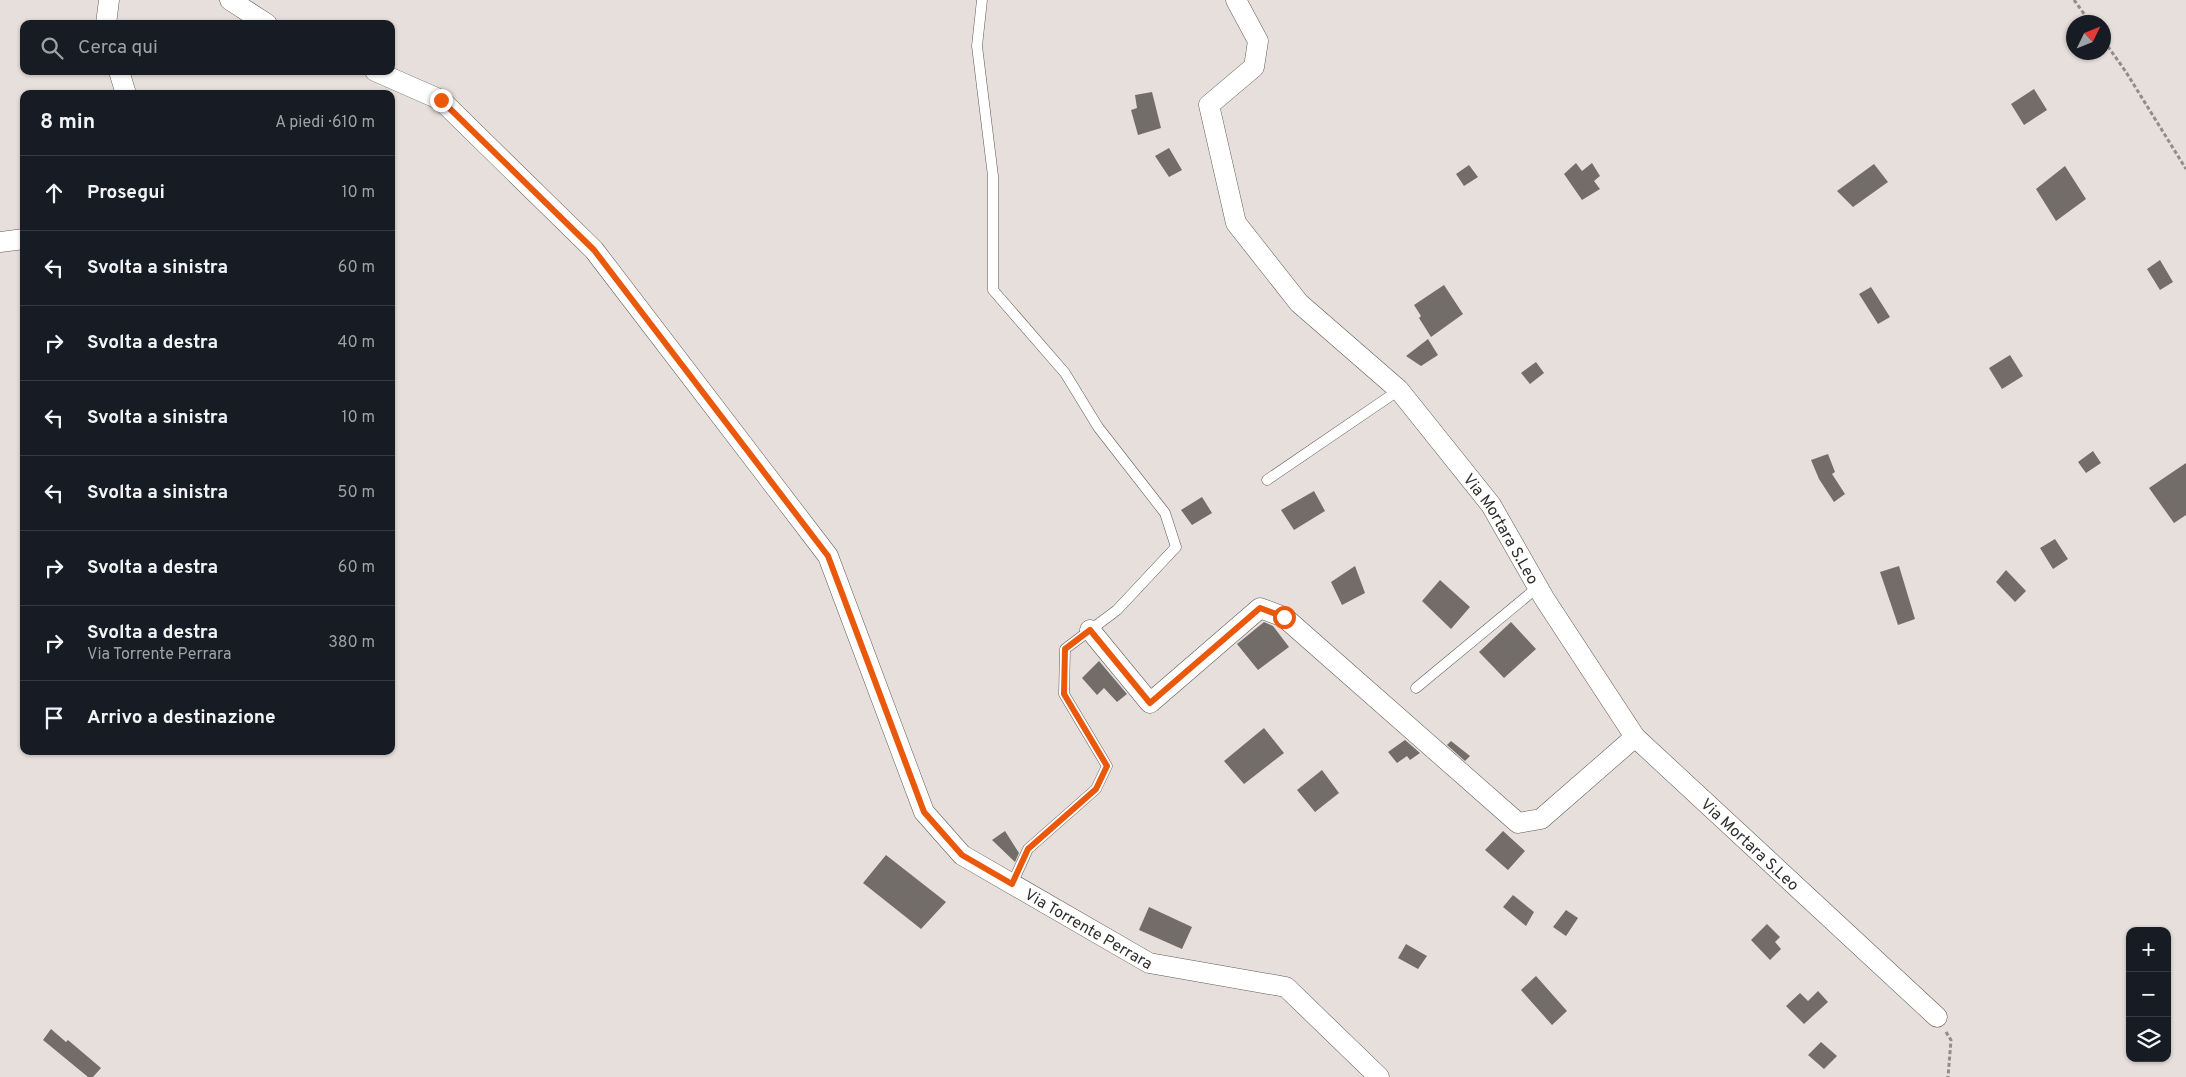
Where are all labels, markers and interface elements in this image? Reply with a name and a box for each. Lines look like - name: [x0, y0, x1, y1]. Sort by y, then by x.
- north arrow: [2066, 15, 2111, 60]
- search box: [20, 20, 395, 75]
- icon: search: [38, 34, 66, 62]
- text: Cerca qui: [78, 36, 158, 60]
- route end: [430, 89, 453, 112]
- text: 8 min: [40, 109, 95, 136]
- text: A piedi · 610 m: [275, 113, 375, 133]
- icon: ahead: [40, 179, 68, 207]
- text: Prosegui: [87, 181, 165, 205]
- text: 10 m: [341, 183, 375, 203]
- icon: left: [40, 254, 68, 282]
- text: Svolta a sinistra: [87, 256, 228, 280]
- text: 60 m: [338, 258, 375, 278]
- icon: right: [40, 329, 68, 357]
- text: Svolta a destra: [87, 331, 218, 355]
- text: 40 m: [337, 333, 375, 353]
- icon: left: [40, 404, 68, 432]
- text: Svolta a sinistra: [87, 406, 228, 430]
- text: 10 m: [341, 408, 375, 428]
- street label: Via Mortara S.Leo: [1458, 470, 1542, 588]
- icon: left: [40, 479, 68, 507]
- text: Svolta a sinistra: [87, 481, 228, 505]
- text: 50 m: [338, 483, 375, 503]
- icon: right: [40, 554, 68, 582]
- text: Svolta a destra: [87, 556, 218, 580]
- text: 60 m: [338, 558, 375, 578]
- route start: [1273, 606, 1296, 629]
- text: Svolta a destra: [87, 621, 218, 645]
- icon: right: [40, 629, 68, 657]
- text: 380 m: [328, 633, 375, 653]
- text: Via Torrente Perrara: [87, 645, 231, 665]
- icon: arrive: [40, 704, 68, 732]
- text: Arrivo a destinazione: [87, 706, 276, 730]
- street label: Via Mortara S.Leo: [1696, 795, 1803, 896]
- street label: Via Torrente Perrara: [1020, 885, 1156, 975]
- map controls: [2126, 927, 2171, 1062]
- button: +: [2126, 927, 2171, 972]
- button: −: [2126, 972, 2171, 1017]
- button: layers: [2126, 1017, 2171, 1062]

